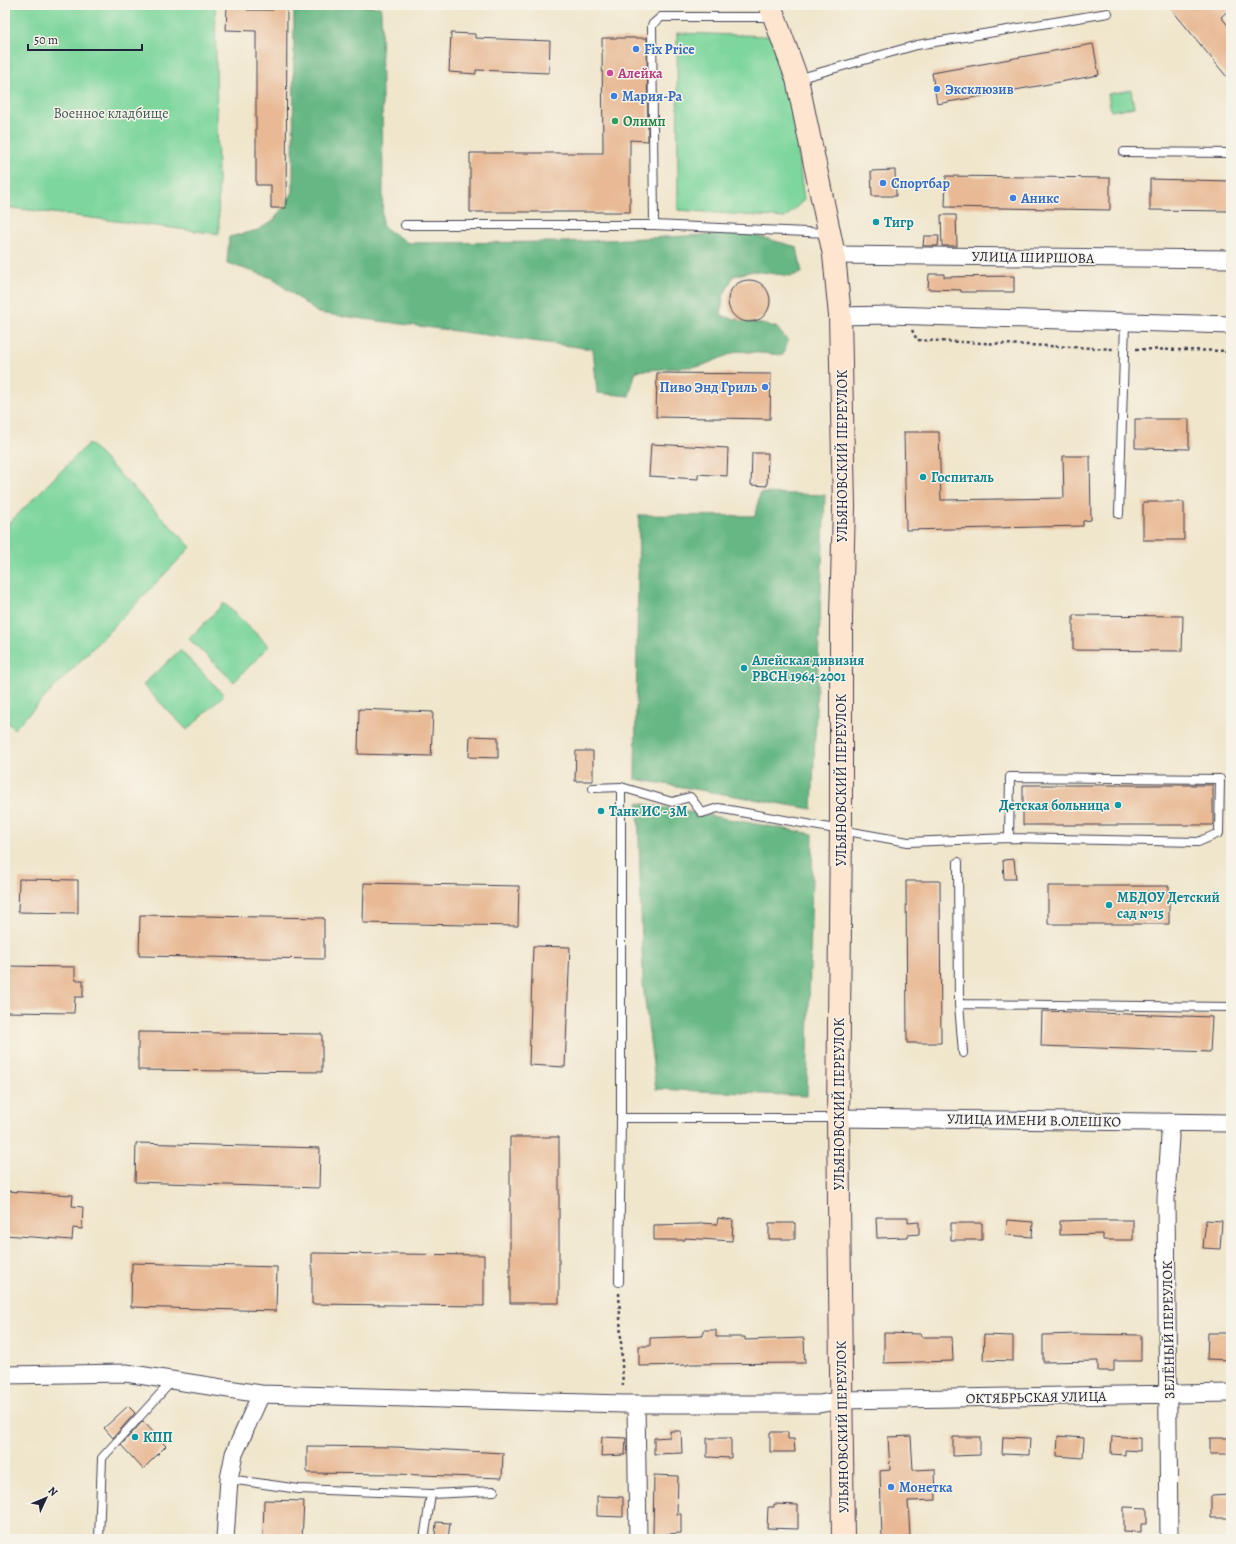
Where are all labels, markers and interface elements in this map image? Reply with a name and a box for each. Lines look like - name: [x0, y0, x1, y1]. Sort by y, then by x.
- scale bar: [28, 26, 142, 52]
- text: 50 m: [34, 32, 58, 48]
- place label: Fix Price: [644, 40, 695, 59]
- marker: Fix Price: [631, 44, 641, 54]
- place label: Алейка: [617, 64, 663, 83]
- marker: Алейка: [605, 68, 615, 78]
- place label: Эксклюзив: [945, 80, 1014, 99]
- marker: Эксклюзив: [932, 84, 942, 94]
- place label: Мария-Ра: [622, 87, 682, 106]
- marker: Мария-Ра: [609, 91, 619, 101]
- park label: Военное кладбище: [53, 104, 169, 123]
- place label: Олимп: [623, 112, 665, 131]
- marker: Олимп: [610, 116, 620, 126]
- place label: Спортбар: [891, 174, 950, 193]
- marker: Спортбар: [878, 178, 888, 188]
- place label: Аникс: [1020, 189, 1059, 208]
- marker: Аникс: [1008, 193, 1018, 203]
- place label: Тигр: [884, 213, 914, 232]
- marker: Тигр: [871, 217, 881, 227]
- street label: УЛИЦА ШИРШОВА: [972, 247, 1095, 268]
- street label: УЛЬЯНОВСКИЙ ПЕРЕУЛОК: [833, 370, 852, 542]
- place label: Пиво Энд Гриль: [660, 378, 758, 397]
- marker: Пиво Энд Гриль: [760, 382, 770, 392]
- place label: Госпиталь: [931, 468, 994, 487]
- marker: Госпиталь: [918, 472, 928, 482]
- place label: Алейская дивизия РВСН 1964-2001: [751, 651, 864, 686]
- marker: Алейская дивизия РВСН 1964-2001: [739, 663, 749, 673]
- street label: УЛЬЯНОВСКИЙ ПЕРЕУЛОК: [832, 694, 851, 866]
- place label: Детская больница: [999, 796, 1110, 815]
- marker: Детская больница: [1113, 800, 1123, 810]
- place label: Танк ИС - 3М: [609, 802, 688, 821]
- marker: Танк ИС - 3М: [596, 806, 606, 816]
- place label: МБДОУ Детский сад №15: [1117, 888, 1220, 923]
- marker: МБДОУ Детский сад №15: [1104, 900, 1114, 910]
- street label: УЛЬЯНОВСКИЙ ПЕРЕУЛОК: [830, 1018, 849, 1190]
- street label: УЛИЦА ИМЕНИ В.ОЛЕШКО: [947, 1109, 1121, 1132]
- street label: ЗЕЛЁНЫЙ ПЕРЕУЛОК: [1158, 1261, 1179, 1399]
- street label: УЛЬЯНОВСКИЙ ПЕРЕУЛОК: [831, 1341, 854, 1513]
- street label: ОКТЯБРЬСКАЯ УЛИЦА: [965, 1387, 1107, 1408]
- place label: КПП: [143, 1428, 173, 1447]
- marker: КПП: [130, 1432, 140, 1442]
- north arrow: [26, 1478, 66, 1518]
- place label: Монетка: [899, 1478, 953, 1497]
- marker: Монетка: [886, 1482, 896, 1492]
- text: N: [45, 1483, 61, 1499]

